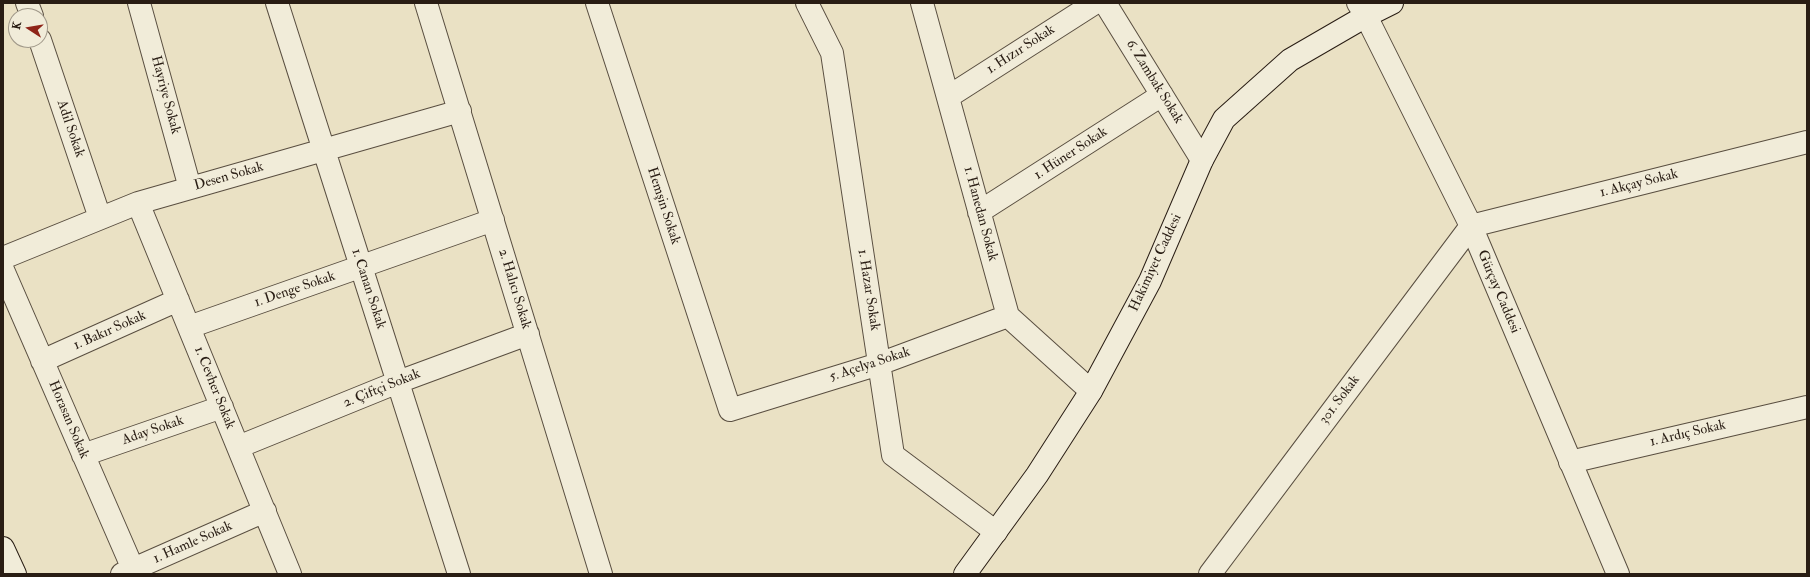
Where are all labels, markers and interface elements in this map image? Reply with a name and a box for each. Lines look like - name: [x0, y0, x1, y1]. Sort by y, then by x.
- north arrow: [8, 8, 48, 48]
- text: K: [10, 20, 24, 31]
- street label: 1. Hızır Sokak: [984, 22, 1058, 78]
- street label: 6. Zambak Sokak: [1122, 37, 1186, 127]
- street label: Hayriye Sokak: [146, 54, 184, 136]
- street label: Adil Sokak: [52, 98, 88, 160]
- street label: 1. Hüner Sokak: [1031, 124, 1111, 184]
- street label: Desen Sokak: [192, 159, 266, 195]
- street label: Hemşin Sokak: [643, 165, 683, 247]
- street label: 1. Hanedan Sokak: [959, 165, 1001, 263]
- street label: 1. Akçay Sokak: [1598, 166, 1680, 202]
- street label: Hakimiyet Caddesi: [1126, 212, 1186, 314]
- street label: 1. Canan Sokak: [347, 247, 389, 331]
- street label: 2. Halıcı Sokak: [494, 247, 534, 331]
- street label: 1. Hazar Sokak: [853, 248, 883, 332]
- street label: Gürçay Caddesi: [1473, 248, 1523, 336]
- street label: 1. Denge Sokak: [252, 268, 338, 312]
- street label: 1. Bakır Sokak: [71, 308, 149, 354]
- street label: 1. Cevher Sokak: [190, 344, 238, 432]
- street label: 5. Açelya Sokak: [828, 344, 912, 386]
- street label: 2. Çiftçi Sokak: [341, 366, 423, 412]
- street label: 301. Sokak: [1316, 372, 1364, 428]
- street label: Horasan Sokak: [44, 378, 92, 462]
- street label: Aday Sokak: [120, 413, 186, 449]
- street label: 1. Ardıç Sokak: [1648, 417, 1728, 451]
- street label: 1. Hamle Sokak: [151, 518, 235, 568]

